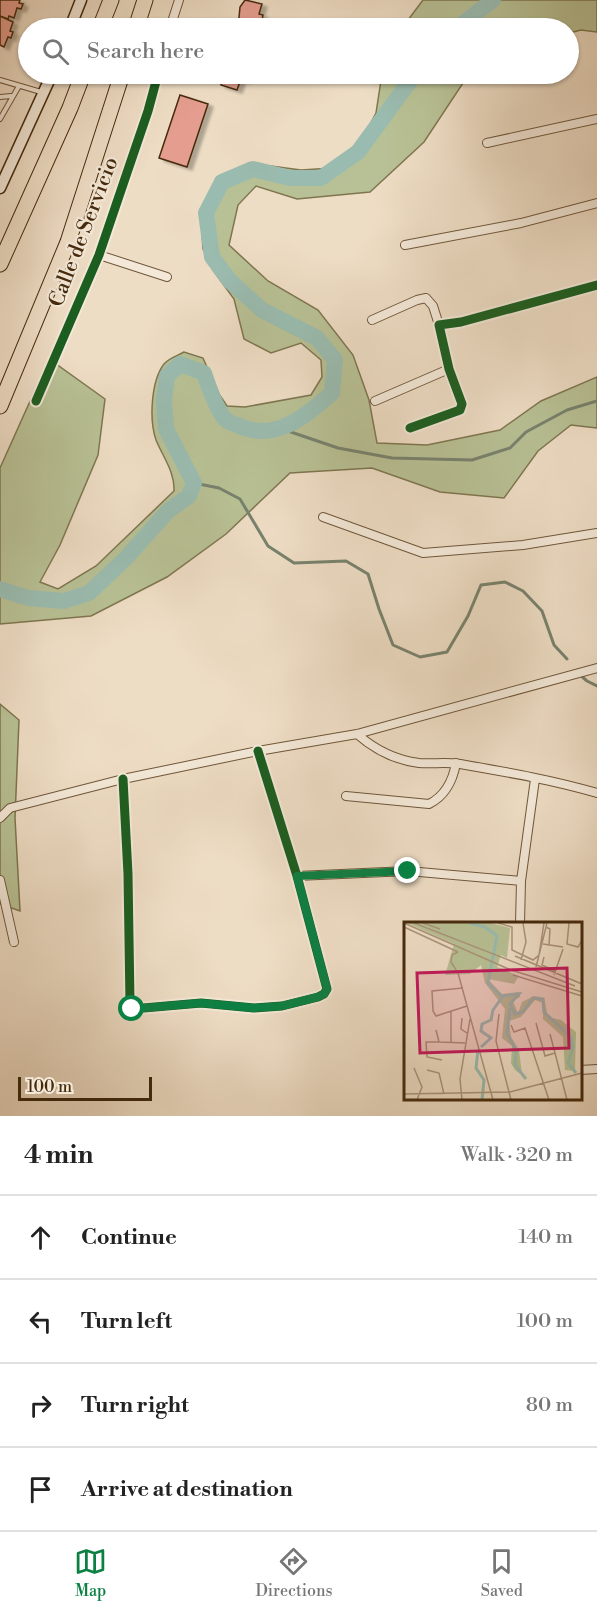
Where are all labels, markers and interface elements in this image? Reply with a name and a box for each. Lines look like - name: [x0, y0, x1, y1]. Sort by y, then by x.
- search box: [18, 18, 579, 84]
- icon: search: [39, 35, 72, 68]
- text: Search here: [87, 38, 204, 65]
- street label: Calle de Servicio: [43, 153, 125, 311]
- route end: [394, 857, 420, 883]
- inset map: [404, 922, 582, 1101]
- route start: [118, 995, 144, 1021]
- scale bar: [18, 1074, 152, 1102]
- text: 100 m: [27, 1077, 72, 1097]
- text: 4 min: [24, 1139, 94, 1171]
- text: Walk · 320 m: [461, 1143, 573, 1168]
- icon: ahead: [24, 1221, 57, 1254]
- text: Continue: [81, 1224, 177, 1251]
- text: 140 m: [518, 1225, 573, 1250]
- icon: left: [24, 1305, 57, 1338]
- text: Turn left: [81, 1308, 172, 1335]
- text: 100 m: [517, 1309, 573, 1334]
- icon: right: [24, 1389, 57, 1422]
- text: Turn right: [81, 1392, 189, 1419]
- text: 80 m: [526, 1393, 573, 1418]
- icon: arrive: [24, 1473, 57, 1506]
- text: Arrive at destination: [81, 1476, 293, 1503]
- tab: Map: [74, 1545, 107, 1601]
- tab: Directions: [255, 1545, 333, 1601]
- tab: Saved: [481, 1545, 523, 1601]

